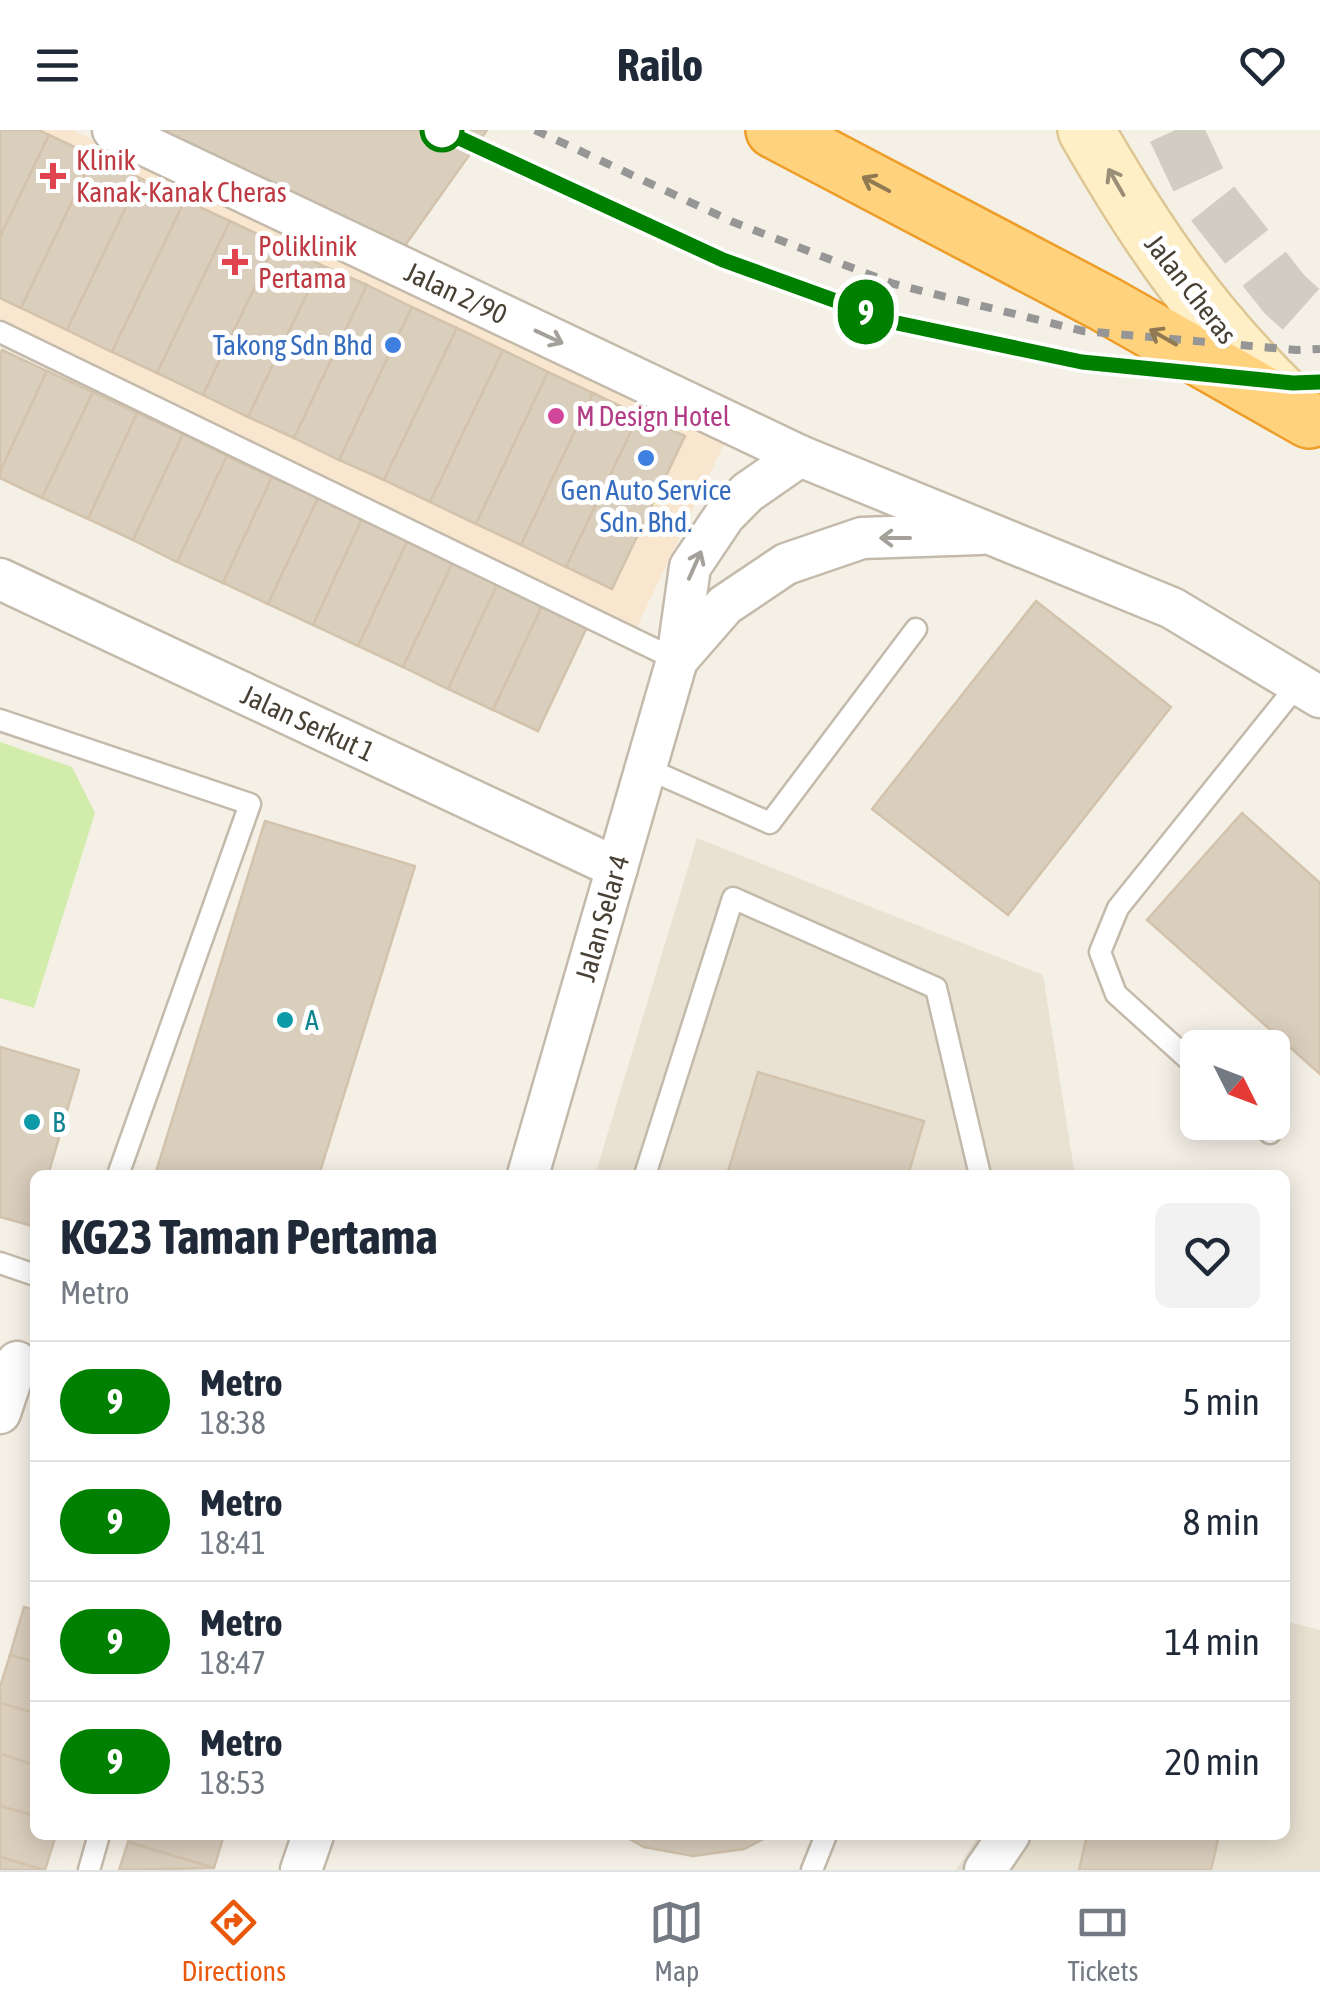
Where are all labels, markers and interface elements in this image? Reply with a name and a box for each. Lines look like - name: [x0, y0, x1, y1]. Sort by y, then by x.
- icon: menu: [30, 38, 85, 93]
- icon: heart: [1235, 38, 1290, 93]
- text: Railo: [617, 39, 703, 91]
- unlabelled marker: [421, 109, 463, 151]
- place label: Klinik Kanak-Kanak Cheras: [76, 144, 287, 208]
- marker: Klinik Kanak-Kanak Cheras: [40, 163, 66, 189]
- one-way arrow: [1106, 168, 1126, 197]
- one-way arrow: [862, 174, 892, 193]
- street label: Jalan Cheras: [1139, 228, 1243, 350]
- place label: Poliklinik Pertama: [258, 230, 357, 294]
- marker: Poliklinik Pertama: [222, 249, 248, 275]
- street label: Jalan 2/90: [400, 256, 512, 330]
- line badge: 9: [834, 280, 898, 344]
- text: 9: [858, 292, 874, 332]
- one-way arrow: [1149, 327, 1178, 347]
- place label: Takong Sdn Bhd: [213, 329, 373, 361]
- one-way arrow: [533, 329, 563, 348]
- marker: Takong Sdn Bhd: [382, 334, 404, 356]
- place label: M Design Hotel: [576, 400, 731, 432]
- marker: M Design Hotel: [545, 405, 567, 427]
- marker: Gen Auto Service Sdn. Bhd.: [635, 447, 657, 469]
- place label: Gen Auto Service Sdn. Bhd.: [561, 474, 731, 538]
- one-way arrow: [879, 528, 912, 548]
- one-way arrow: [687, 551, 705, 581]
- street label: Jalan Serkut 1: [236, 678, 380, 768]
- street label: Jalan Selar 4: [569, 851, 635, 985]
- place label: A: [305, 1004, 319, 1036]
- marker: A: [274, 1009, 296, 1031]
- north arrow: [1180, 1030, 1290, 1140]
- map controls: [1180, 1030, 1290, 1140]
- place label: B: [52, 1106, 65, 1138]
- marker: B: [21, 1111, 43, 1133]
- button: heart: [1155, 1203, 1260, 1308]
- text: KG23 Taman Pertama: [60, 1209, 438, 1264]
- text: Metro: [60, 1274, 130, 1311]
- text: Metro: [200, 1361, 283, 1404]
- text: 5 min: [1182, 1380, 1260, 1423]
- text: 9: [107, 1381, 123, 1421]
- text: 18:38: [200, 1404, 266, 1441]
- text: Metro: [200, 1481, 283, 1524]
- text: 8 min: [1182, 1500, 1260, 1543]
- text: 9: [107, 1501, 123, 1541]
- text: 18:41: [200, 1524, 266, 1561]
- text: Metro: [200, 1601, 283, 1644]
- text: 14 min: [1165, 1620, 1260, 1663]
- text: 9: [107, 1621, 123, 1661]
- text: 18:47: [200, 1644, 266, 1681]
- text: Metro: [200, 1721, 283, 1764]
- text: 20 min: [1165, 1740, 1260, 1783]
- text: 9: [107, 1741, 123, 1781]
- text: 18:53: [200, 1764, 266, 1801]
- tab: Directions: [182, 1895, 286, 1987]
- tab: Map: [649, 1895, 704, 1987]
- tab: Tickets: [1067, 1895, 1138, 1987]

